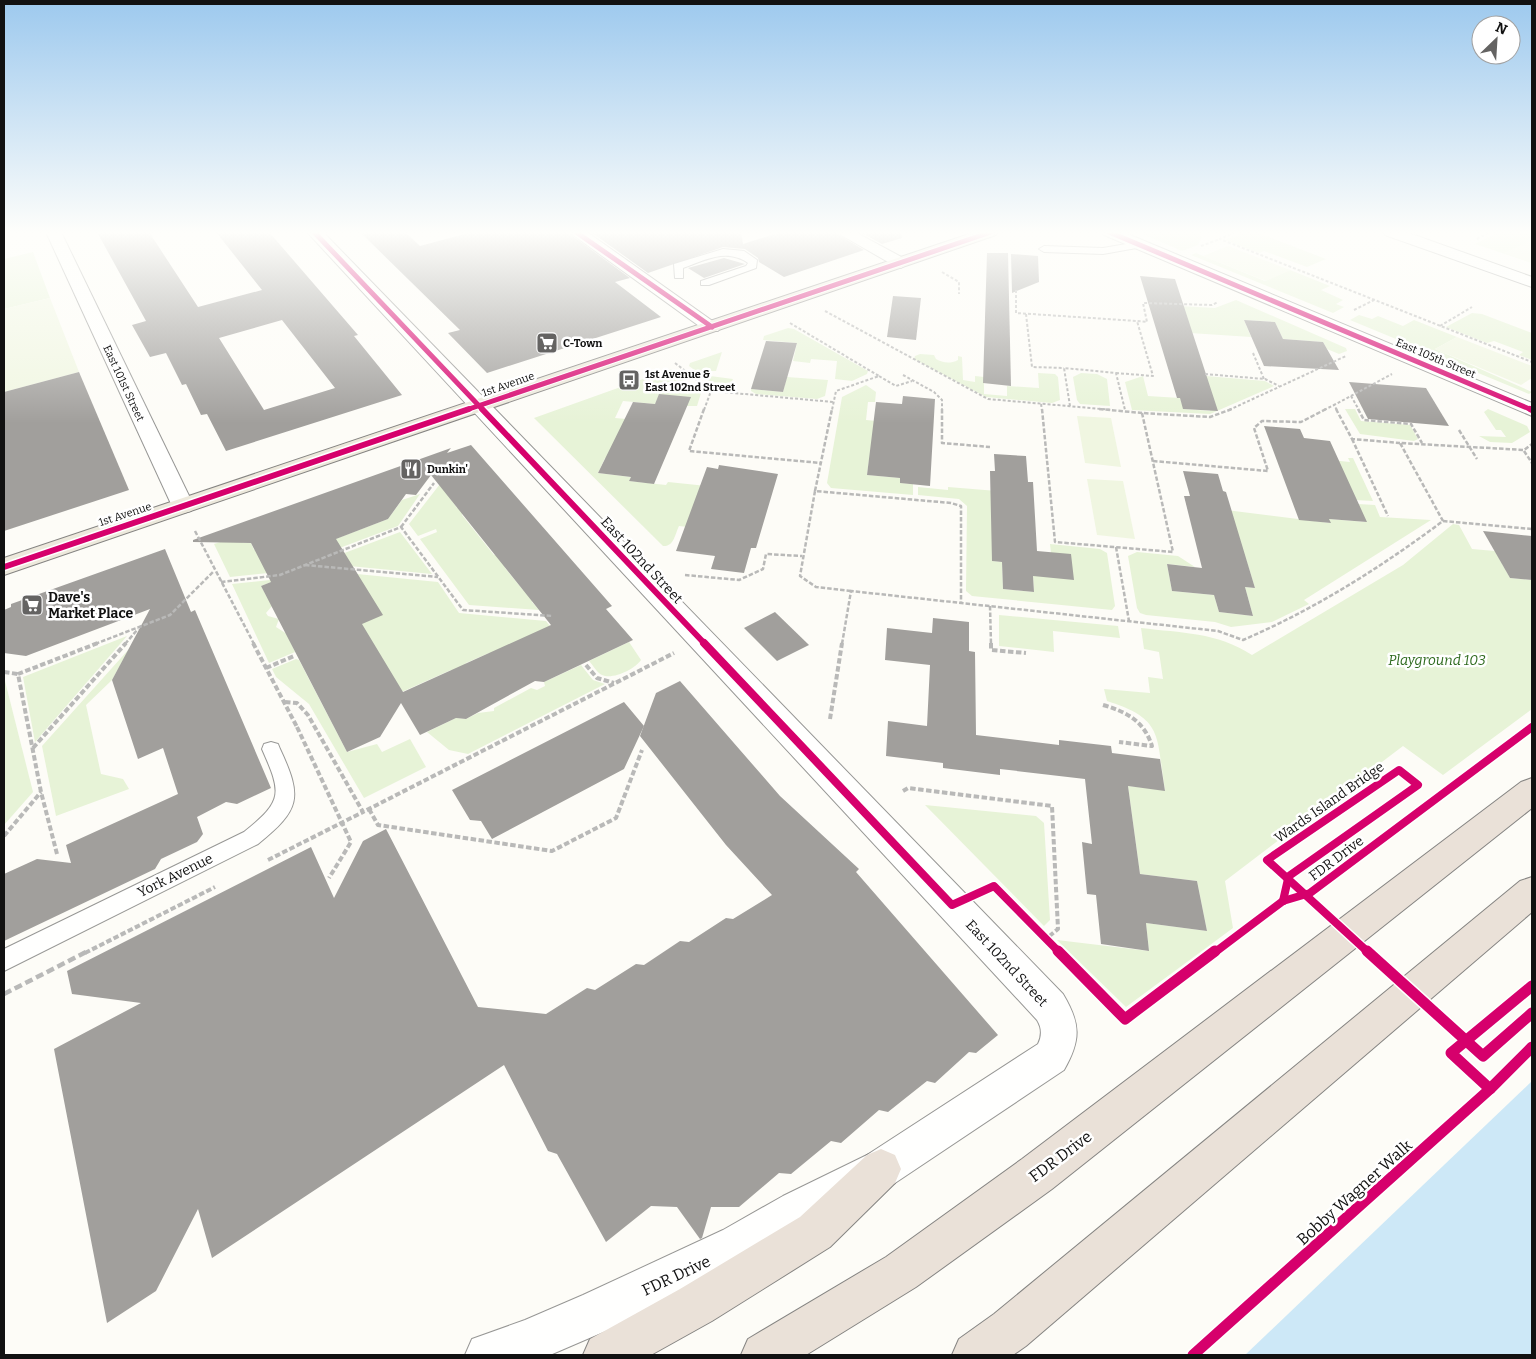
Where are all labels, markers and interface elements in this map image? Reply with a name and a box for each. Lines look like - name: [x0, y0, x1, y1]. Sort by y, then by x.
- north arrow: [1471, 15, 1521, 65]
- text: N: [1493, 19, 1510, 39]
- supermarket icon: C-Town: [535, 331, 559, 355]
- street label: East 105th Street: [1394, 336, 1478, 381]
- place label: C-Town: [563, 337, 602, 350]
- street label: East 101st Street: [100, 343, 147, 423]
- bus stop icon: 1st Avenue & East 102nd Street: [617, 368, 641, 392]
- place label: 1st Avenue & East 102nd Street: [645, 368, 736, 394]
- street label: 1st Avenue: [480, 369, 536, 400]
- restaurant icon: Dunkin': [399, 457, 423, 481]
- place label: Dunkin': [427, 463, 468, 476]
- street label: 1st Avenue: [97, 500, 153, 529]
- street label: East 102nd Street: [597, 513, 686, 607]
- place label: Dave's Market Place: [48, 589, 133, 622]
- supermarket icon: Dave's Market Place: [20, 593, 44, 617]
- park label: Playground 103: [1388, 652, 1486, 669]
- street label: Wards Island Bridge: [1271, 758, 1387, 847]
- street label: FDR Drive: [1306, 832, 1367, 884]
- street label: York Avenue: [135, 850, 216, 901]
- street label: East 102nd Street: [962, 916, 1051, 1010]
- street label: FDR Drive: [1025, 1127, 1095, 1186]
- street label: Bobby Wagner Walk: [1293, 1136, 1416, 1249]
- street label: FDR Drive: [639, 1251, 713, 1300]

